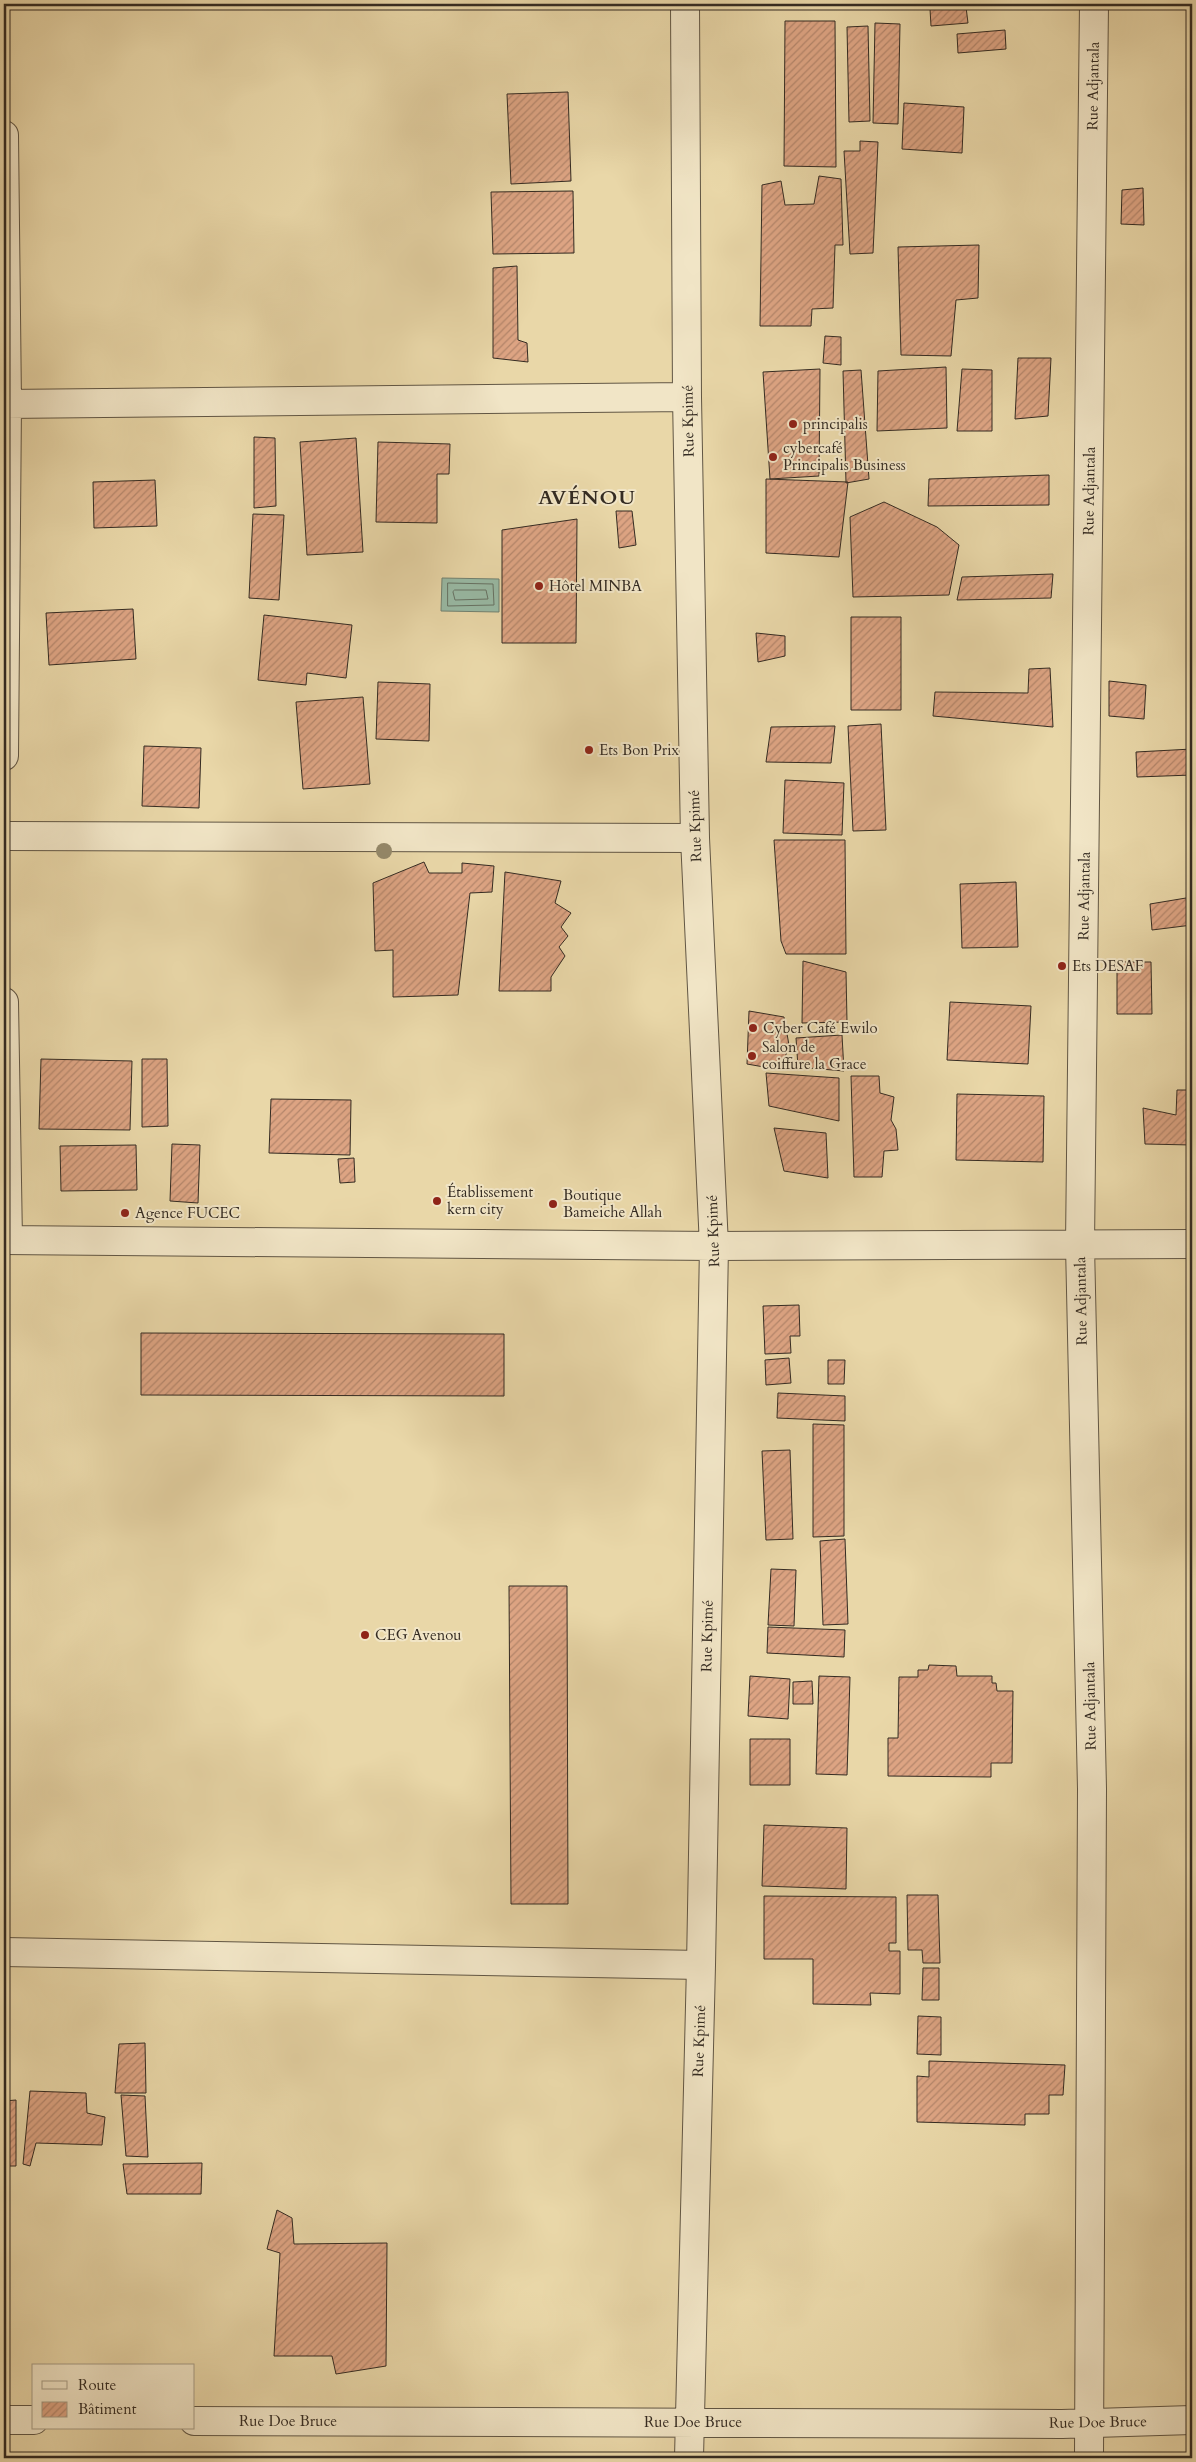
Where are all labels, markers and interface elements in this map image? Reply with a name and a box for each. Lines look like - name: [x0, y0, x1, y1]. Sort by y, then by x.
- street label: Rue Adjantala: [1082, 41, 1104, 131]
- street label: Rue Kpimé: [677, 384, 699, 457]
- place label: principalis: [803, 414, 868, 434]
- marker: principalis: [787, 418, 799, 430]
- place label: cybercafé Principalis Business: [783, 438, 906, 475]
- street label: Rue Adjantala: [1078, 446, 1100, 536]
- marker: cybercafé Principalis Business: [767, 451, 779, 463]
- district label: AVÉNOU: [538, 484, 636, 511]
- place label: Hôtel MINBA: [549, 576, 642, 596]
- marker: Hôtel MINBA: [533, 580, 545, 592]
- place label: Ets Bon Prix: [599, 740, 679, 760]
- marker: Ets Bon Prix: [583, 744, 595, 756]
- street label: Rue Kpimé: [684, 789, 706, 862]
- street label: Rue Adjantala: [1073, 851, 1095, 941]
- place label: Ets DESAF: [1072, 956, 1143, 976]
- marker: Ets DESAF: [1056, 960, 1068, 972]
- place label: Cyber Café Ewilo: [763, 1018, 878, 1038]
- marker: Cyber Café Ewilo: [747, 1022, 759, 1034]
- place label: Salon de coiffure la Grace: [762, 1037, 867, 1074]
- marker: Salon de coiffure la Grace: [746, 1050, 758, 1062]
- place label: Établissement kern city: [447, 1182, 533, 1219]
- place label: Boutique Bameiche Allah: [563, 1185, 663, 1222]
- street label: Rue Kpimé: [702, 1194, 724, 1267]
- marker: Établissement kern city: [431, 1195, 443, 1207]
- marker: Boutique Bameiche Allah: [547, 1198, 559, 1210]
- place label: Agence FUCEC: [135, 1203, 240, 1223]
- marker: Agence FUCEC: [119, 1207, 131, 1219]
- street label: Rue Adjantala: [1070, 1256, 1092, 1346]
- street label: Rue Kpimé: [696, 1599, 718, 1672]
- place label: CEG Avenou: [375, 1625, 462, 1645]
- marker: CEG Avenou: [359, 1629, 371, 1641]
- street label: Rue Adjantala: [1079, 1661, 1101, 1751]
- street label: Rue Kpimé: [688, 2004, 710, 2077]
- legend: [32, 2364, 195, 2430]
- text: Route: [78, 2375, 116, 2395]
- text: Bâtiment: [78, 2399, 137, 2419]
- street label: Rue Doe Bruce: [239, 2411, 337, 2431]
- street label: Rue Doe Bruce: [1049, 2411, 1147, 2433]
- street label: Rue Doe Bruce: [644, 2412, 742, 2432]

